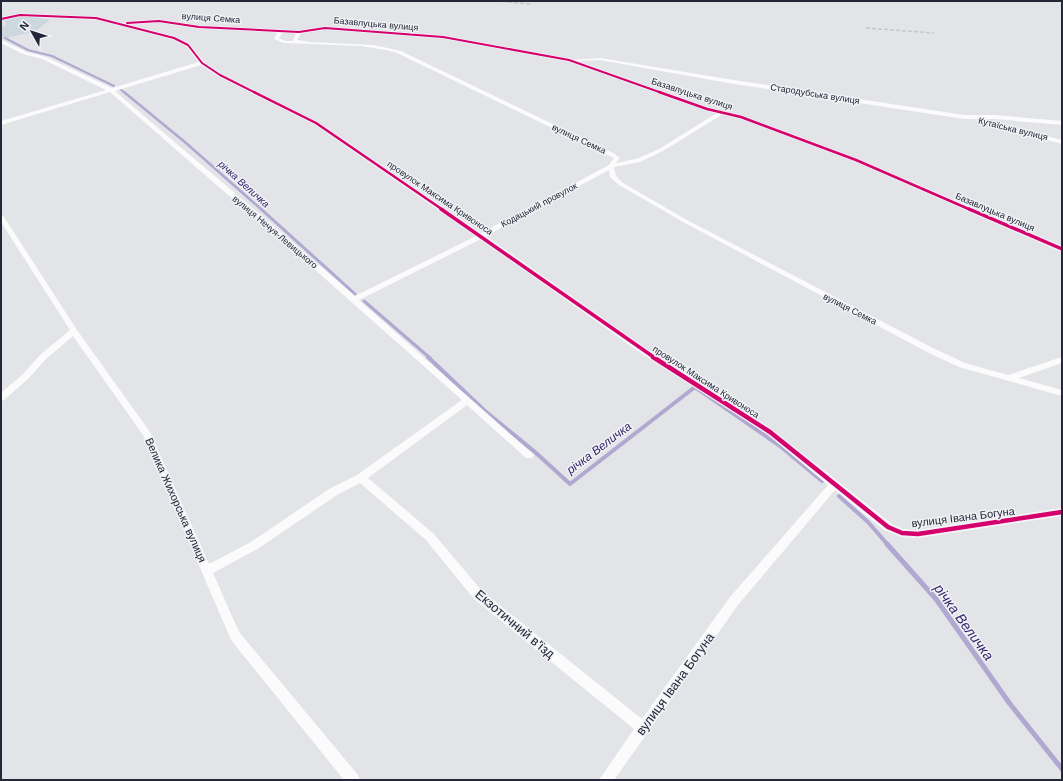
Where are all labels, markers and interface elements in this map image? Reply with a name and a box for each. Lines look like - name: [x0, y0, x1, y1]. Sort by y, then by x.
- street label: вулиця Семка: [181, 11, 241, 25]
- north arrow: [12, 12, 52, 52]
- street label: Базавлуцька вулиця: [333, 15, 419, 33]
- text: N: [17, 19, 31, 33]
- street label: Базавлуцька вулиця: [650, 76, 734, 112]
- street label: Стародубська вулиця: [770, 82, 860, 106]
- street label: Кутаїська вулиця: [977, 116, 1049, 143]
- street label: вулиця Семка: [550, 122, 608, 156]
- water label: річка Величка: [216, 158, 272, 210]
- street label: провулок Максима Кривоноса: [385, 159, 495, 237]
- street label: Кодацький провулок: [499, 181, 579, 229]
- street label: Базавлуцька вулиця: [954, 191, 1036, 233]
- street label: вулиця Нечуя-Левицького: [231, 194, 319, 270]
- street label: вулиця Семка: [822, 291, 878, 327]
- street label: провулок Максима Кривоноса: [651, 344, 761, 420]
- water label: річка Величка: [563, 419, 634, 478]
- street label: Велика Жихорська вулиця: [143, 436, 209, 564]
- street label: вулиця Івана Богуна: [911, 505, 1016, 529]
- water label: річка Величка: [930, 580, 997, 663]
- street label: Екзотичний в'їзд: [472, 586, 558, 662]
- street label: вулиця Івана Богуна: [633, 629, 718, 738]

